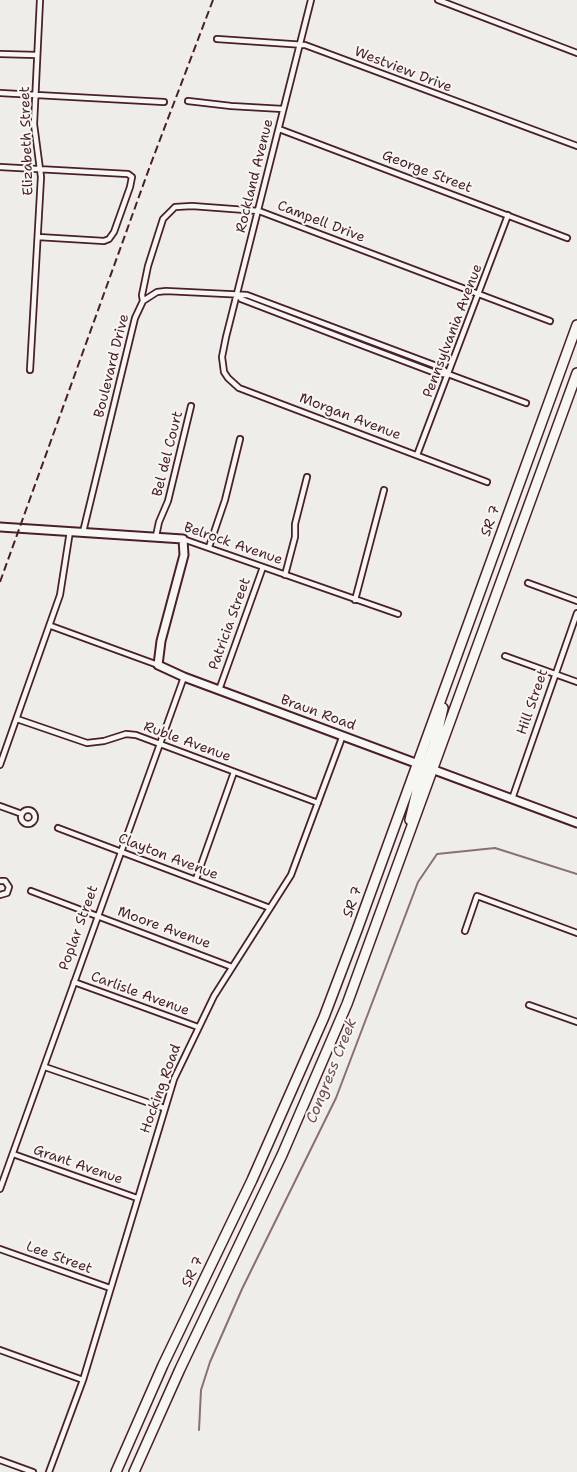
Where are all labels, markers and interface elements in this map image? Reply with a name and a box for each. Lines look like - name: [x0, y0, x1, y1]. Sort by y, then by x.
- street label: Westview Drive: [352, 44, 454, 96]
- street label: Elizabeth Street: [17, 86, 37, 196]
- street label: Rockland Avenue: [233, 117, 277, 235]
- street label: George Street: [380, 147, 474, 197]
- street label: Campell Drive: [275, 198, 367, 246]
- street label: Pennsylvania Avenue: [420, 262, 486, 400]
- street label: Boulevard Drive: [91, 312, 133, 420]
- street label: Morgan Avenue: [297, 390, 403, 444]
- street label: Bel del Court: [149, 409, 187, 499]
- street label: SR 7: [478, 503, 504, 539]
- street label: Belrock Avenue: [181, 519, 285, 569]
- street label: Patricia Street: [206, 576, 254, 672]
- street label: Hill Street: [514, 667, 552, 737]
- street label: Braun Road: [278, 692, 358, 734]
- street label: Ruble Avenue: [141, 718, 233, 766]
- street label: Clayton Avenue: [116, 830, 220, 884]
- street label: Poplar Street: [56, 883, 102, 973]
- street label: SR 7: [340, 884, 366, 920]
- street label: Moore Avenue: [115, 903, 213, 953]
- street label: Carlisle Avenue: [88, 968, 192, 1020]
- water label: Congress Creek: [303, 1016, 361, 1126]
- street label: Hocking Road: [137, 1042, 185, 1136]
- street label: Grant Avenue: [31, 1142, 125, 1188]
- street label: Lee Street: [24, 1238, 94, 1278]
- street label: SR 7: [178, 1254, 208, 1290]

